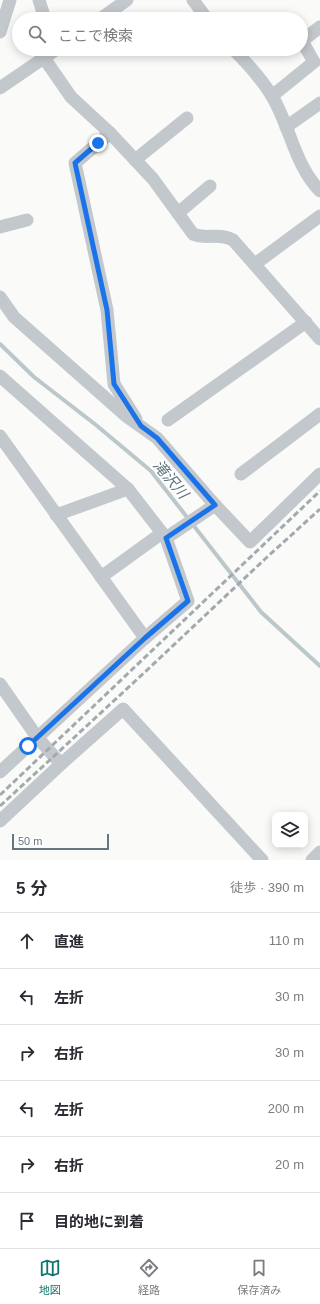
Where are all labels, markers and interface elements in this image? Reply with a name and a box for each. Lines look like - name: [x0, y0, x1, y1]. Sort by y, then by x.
- search box: [12, 12, 308, 56]
- icon: search: [26, 23, 48, 45]
- text: ここで検索: [58, 27, 133, 44]
- route end: [89, 134, 107, 152]
- water label: 滝沢川: [150, 456, 193, 503]
- route start: [19, 737, 37, 755]
- map controls: [272, 812, 308, 848]
- button: layers: [272, 812, 308, 848]
- scale bar: [12, 832, 109, 851]
- text: 50 m: [18, 835, 42, 847]
- text: 5 分: [16, 879, 47, 898]
- text: 徒歩 · 390 m: [230, 880, 304, 895]
- icon: ahead: [16, 930, 38, 952]
- text: 直進: [54, 933, 84, 950]
- text: 110 m: [269, 933, 304, 948]
- icon: left: [16, 986, 38, 1008]
- text: 左折: [54, 989, 84, 1006]
- text: 30 m: [275, 989, 304, 1004]
- icon: right: [16, 1042, 38, 1064]
- text: 右折: [54, 1045, 84, 1062]
- text: 30 m: [275, 1045, 304, 1060]
- icon: left: [16, 1098, 38, 1120]
- text: 左折: [54, 1101, 84, 1118]
- text: 200 m: [268, 1101, 304, 1116]
- icon: right: [16, 1154, 38, 1176]
- text: 右折: [54, 1157, 84, 1174]
- text: 20 m: [275, 1157, 304, 1172]
- icon: arrive: [16, 1210, 38, 1232]
- text: 目的地に到着: [54, 1213, 144, 1230]
- tab: 地図: [39, 1257, 61, 1297]
- tab: 経路: [138, 1257, 160, 1297]
- tab: 保存済み: [237, 1257, 281, 1297]

